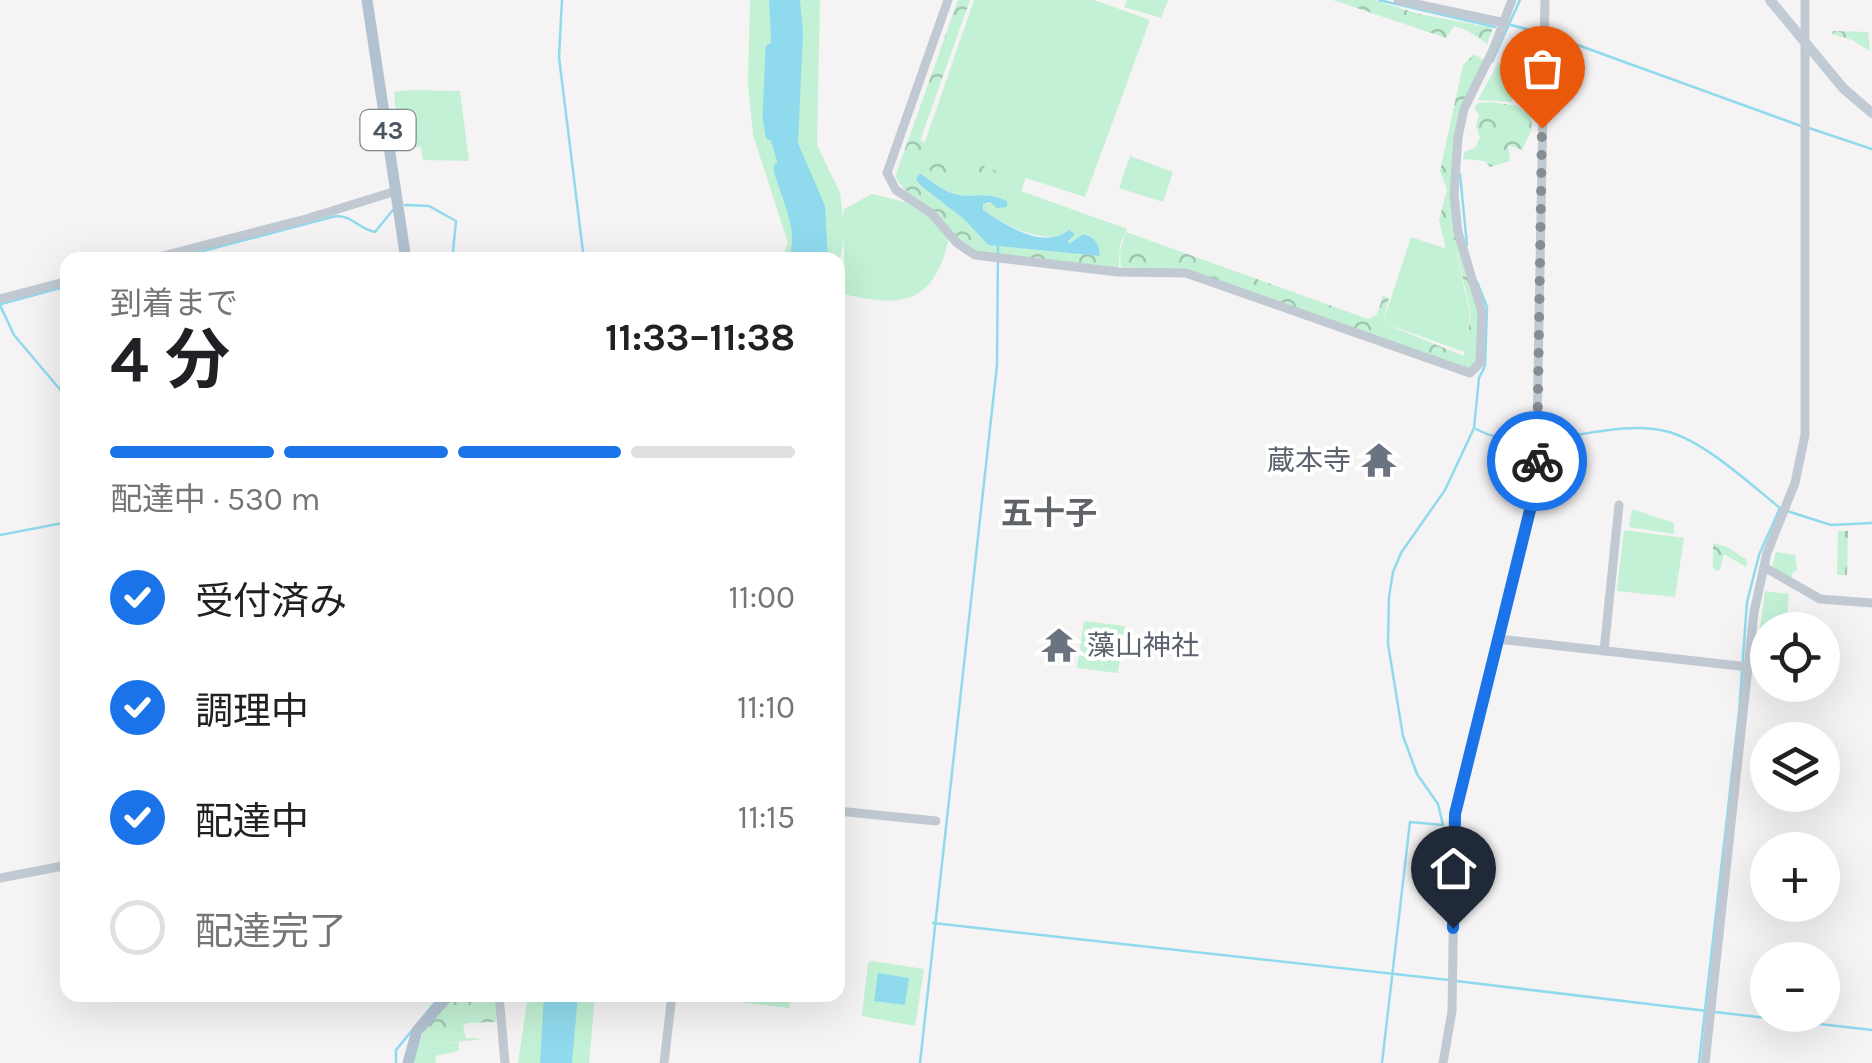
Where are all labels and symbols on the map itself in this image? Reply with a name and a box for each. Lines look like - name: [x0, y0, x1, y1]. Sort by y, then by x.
- pin: [1500, 26, 1585, 129]
- road number: 43: [360, 110, 416, 150]
- courier: [1487, 411, 1587, 511]
- temple icon: 蔵本寺: [1360, 441, 1398, 479]
- place label: 蔵本寺: [1267, 444, 1351, 477]
- district label: 五十子: [1001, 495, 1097, 532]
- temple icon: 藻山神社: [1040, 626, 1078, 664]
- place label: 藻山神社: [1087, 629, 1199, 662]
- pin: [1411, 826, 1496, 929]

